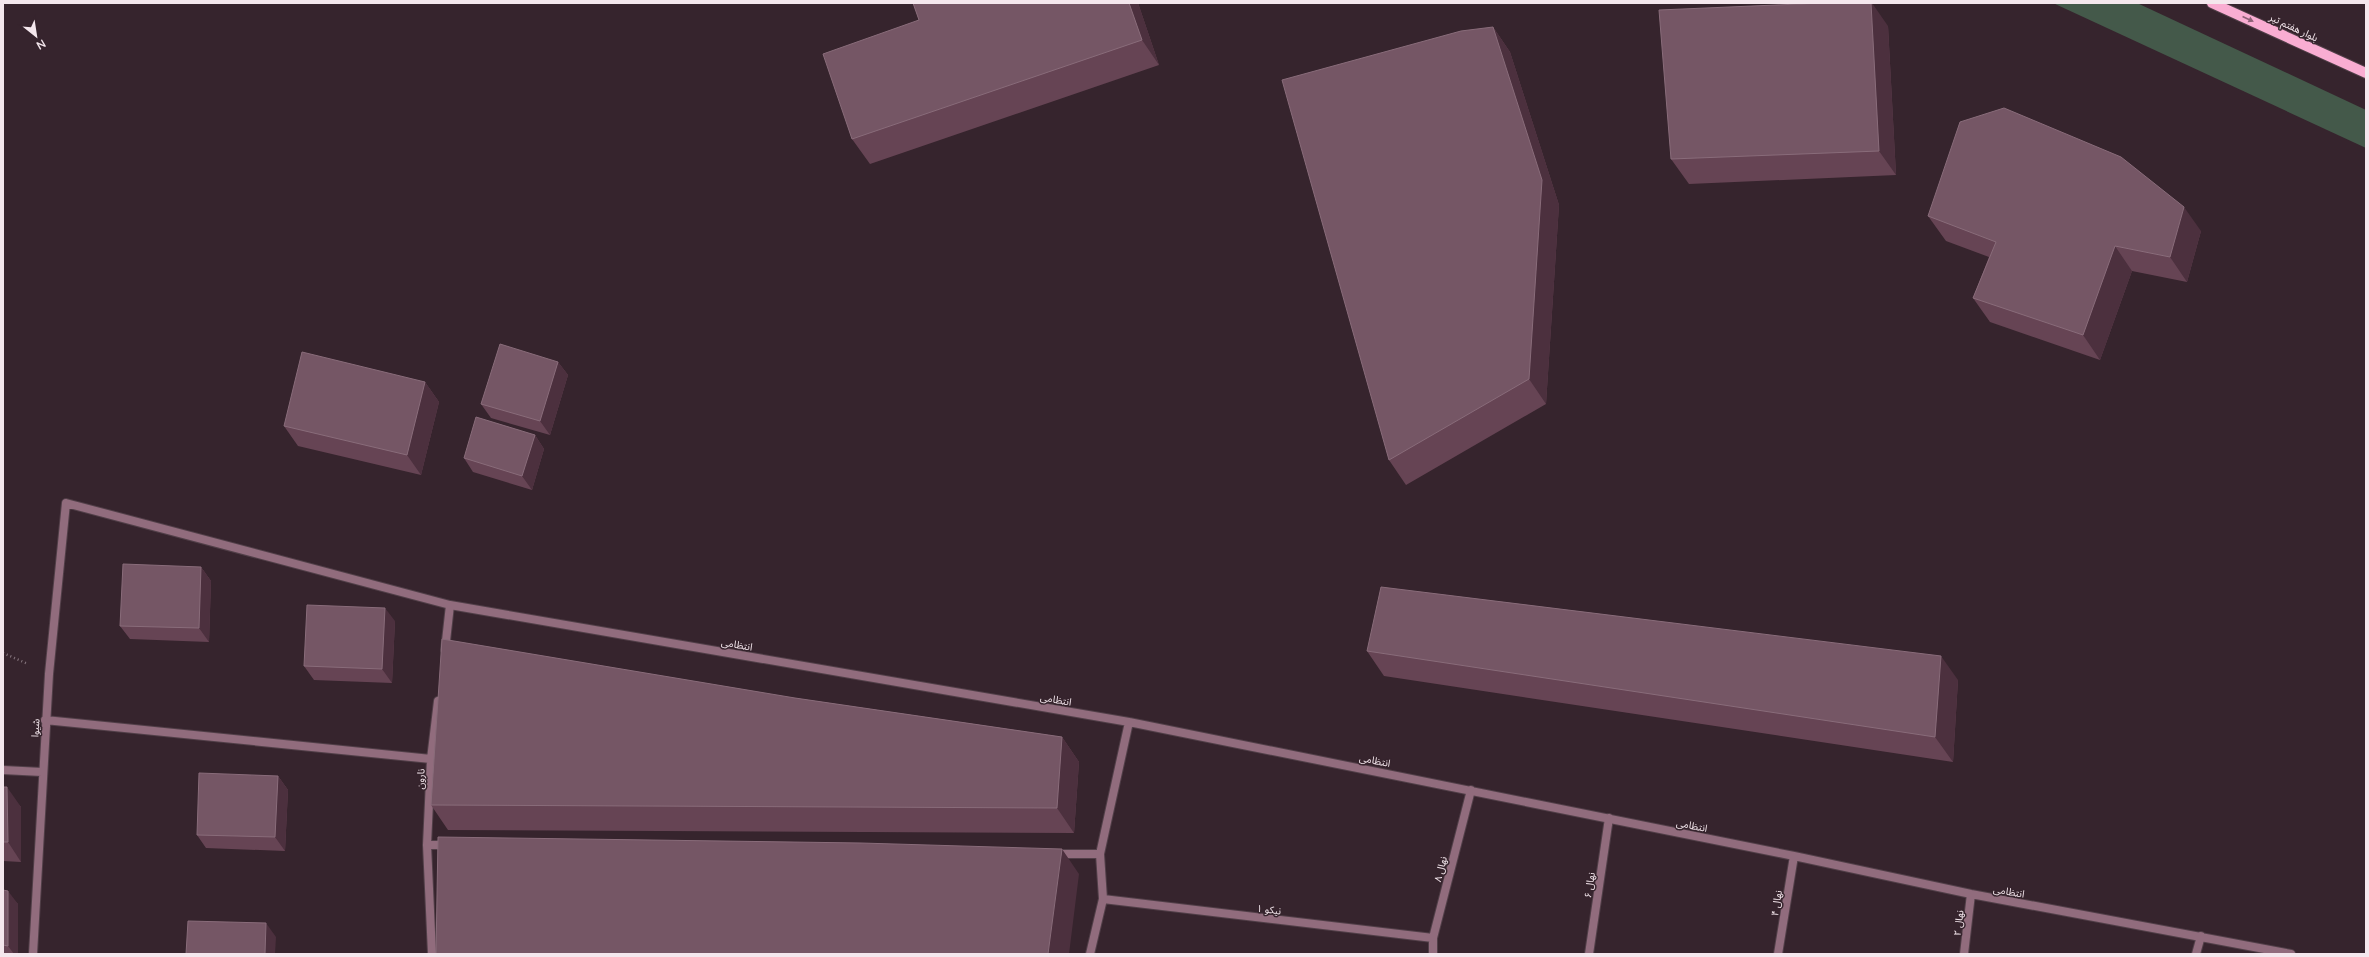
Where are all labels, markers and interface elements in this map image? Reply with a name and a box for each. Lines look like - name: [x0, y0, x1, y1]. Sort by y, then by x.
- street label: بلوار هفتم تیر: [2266, 10, 2321, 45]
- north arrow: [16, 16, 56, 56]
- one-way arrow: [2242, 16, 2254, 22]
- text: N: [34, 37, 48, 53]
- street label: انتظامی: [720, 635, 754, 653]
- street label: انتظامی: [1039, 690, 1073, 708]
- street label: شیوا: [28, 718, 43, 738]
- street label: انتظامی: [1358, 751, 1392, 769]
- street label: نارون: [413, 768, 428, 790]
- street label: انتظامی: [1675, 816, 1709, 834]
- street label: نهال ۸: [1431, 855, 1450, 883]
- street label: نهال ۶: [1581, 871, 1598, 899]
- street label: انتظامی: [1992, 882, 2026, 900]
- street label: نهال ۴: [1768, 889, 1785, 917]
- street label: نیکو ۱: [1256, 902, 1282, 917]
- street label: نهال ۲: [1950, 909, 1967, 937]

